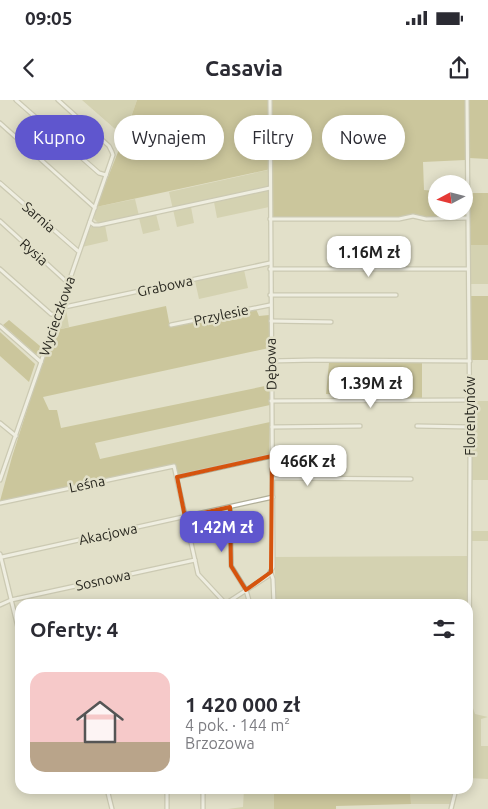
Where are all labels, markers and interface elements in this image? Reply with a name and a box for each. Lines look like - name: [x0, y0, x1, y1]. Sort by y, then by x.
- text: 09:05: [25, 7, 73, 29]
- icon: back: [15, 54, 43, 82]
- icon: share: [445, 54, 473, 82]
- text: Casavia: [205, 55, 283, 80]
- chip: Kupno: [15, 115, 104, 160]
- chip: Wynajem: [114, 115, 224, 160]
- chip: Filtry: [234, 115, 312, 160]
- chip: Nowe: [322, 115, 405, 160]
- north arrow: [428, 175, 472, 220]
- map controls: [428, 175, 473, 220]
- street label: Sarnia: [19, 198, 59, 236]
- street label: Rysia: [17, 235, 51, 269]
- pin: 1.16M zł: [317, 236, 421, 278]
- text: 1.16M zł: [338, 243, 400, 261]
- street label: Grabowa: [136, 272, 194, 300]
- street label: Wycieczkowa: [36, 274, 78, 358]
- street label: Przylesie: [192, 301, 250, 329]
- street label: Dębowa: [263, 338, 279, 390]
- pin: 1.39M zł: [319, 366, 423, 409]
- text: 1.39M zł: [340, 374, 402, 392]
- street label: Florentynów: [462, 376, 478, 456]
- pin: 466K zł: [262, 444, 354, 487]
- text: 466K zł: [281, 452, 335, 470]
- street label: Leśna: [68, 472, 106, 496]
- pin: 1.42M zł: [170, 510, 274, 553]
- text: 1.42M zł: [191, 518, 253, 536]
- street label: Akacjowa: [77, 520, 139, 548]
- street label: Sosnowa: [74, 566, 132, 594]
- icon: filters: [430, 615, 458, 643]
- text: Oferty: 4: [30, 617, 118, 641]
- icon: home: [70, 692, 130, 752]
- text: 1 420 000 zł: [185, 692, 300, 716]
- text: 4 pok. · 144 m²: [185, 716, 290, 734]
- text: Brzozowa: [185, 734, 255, 752]

